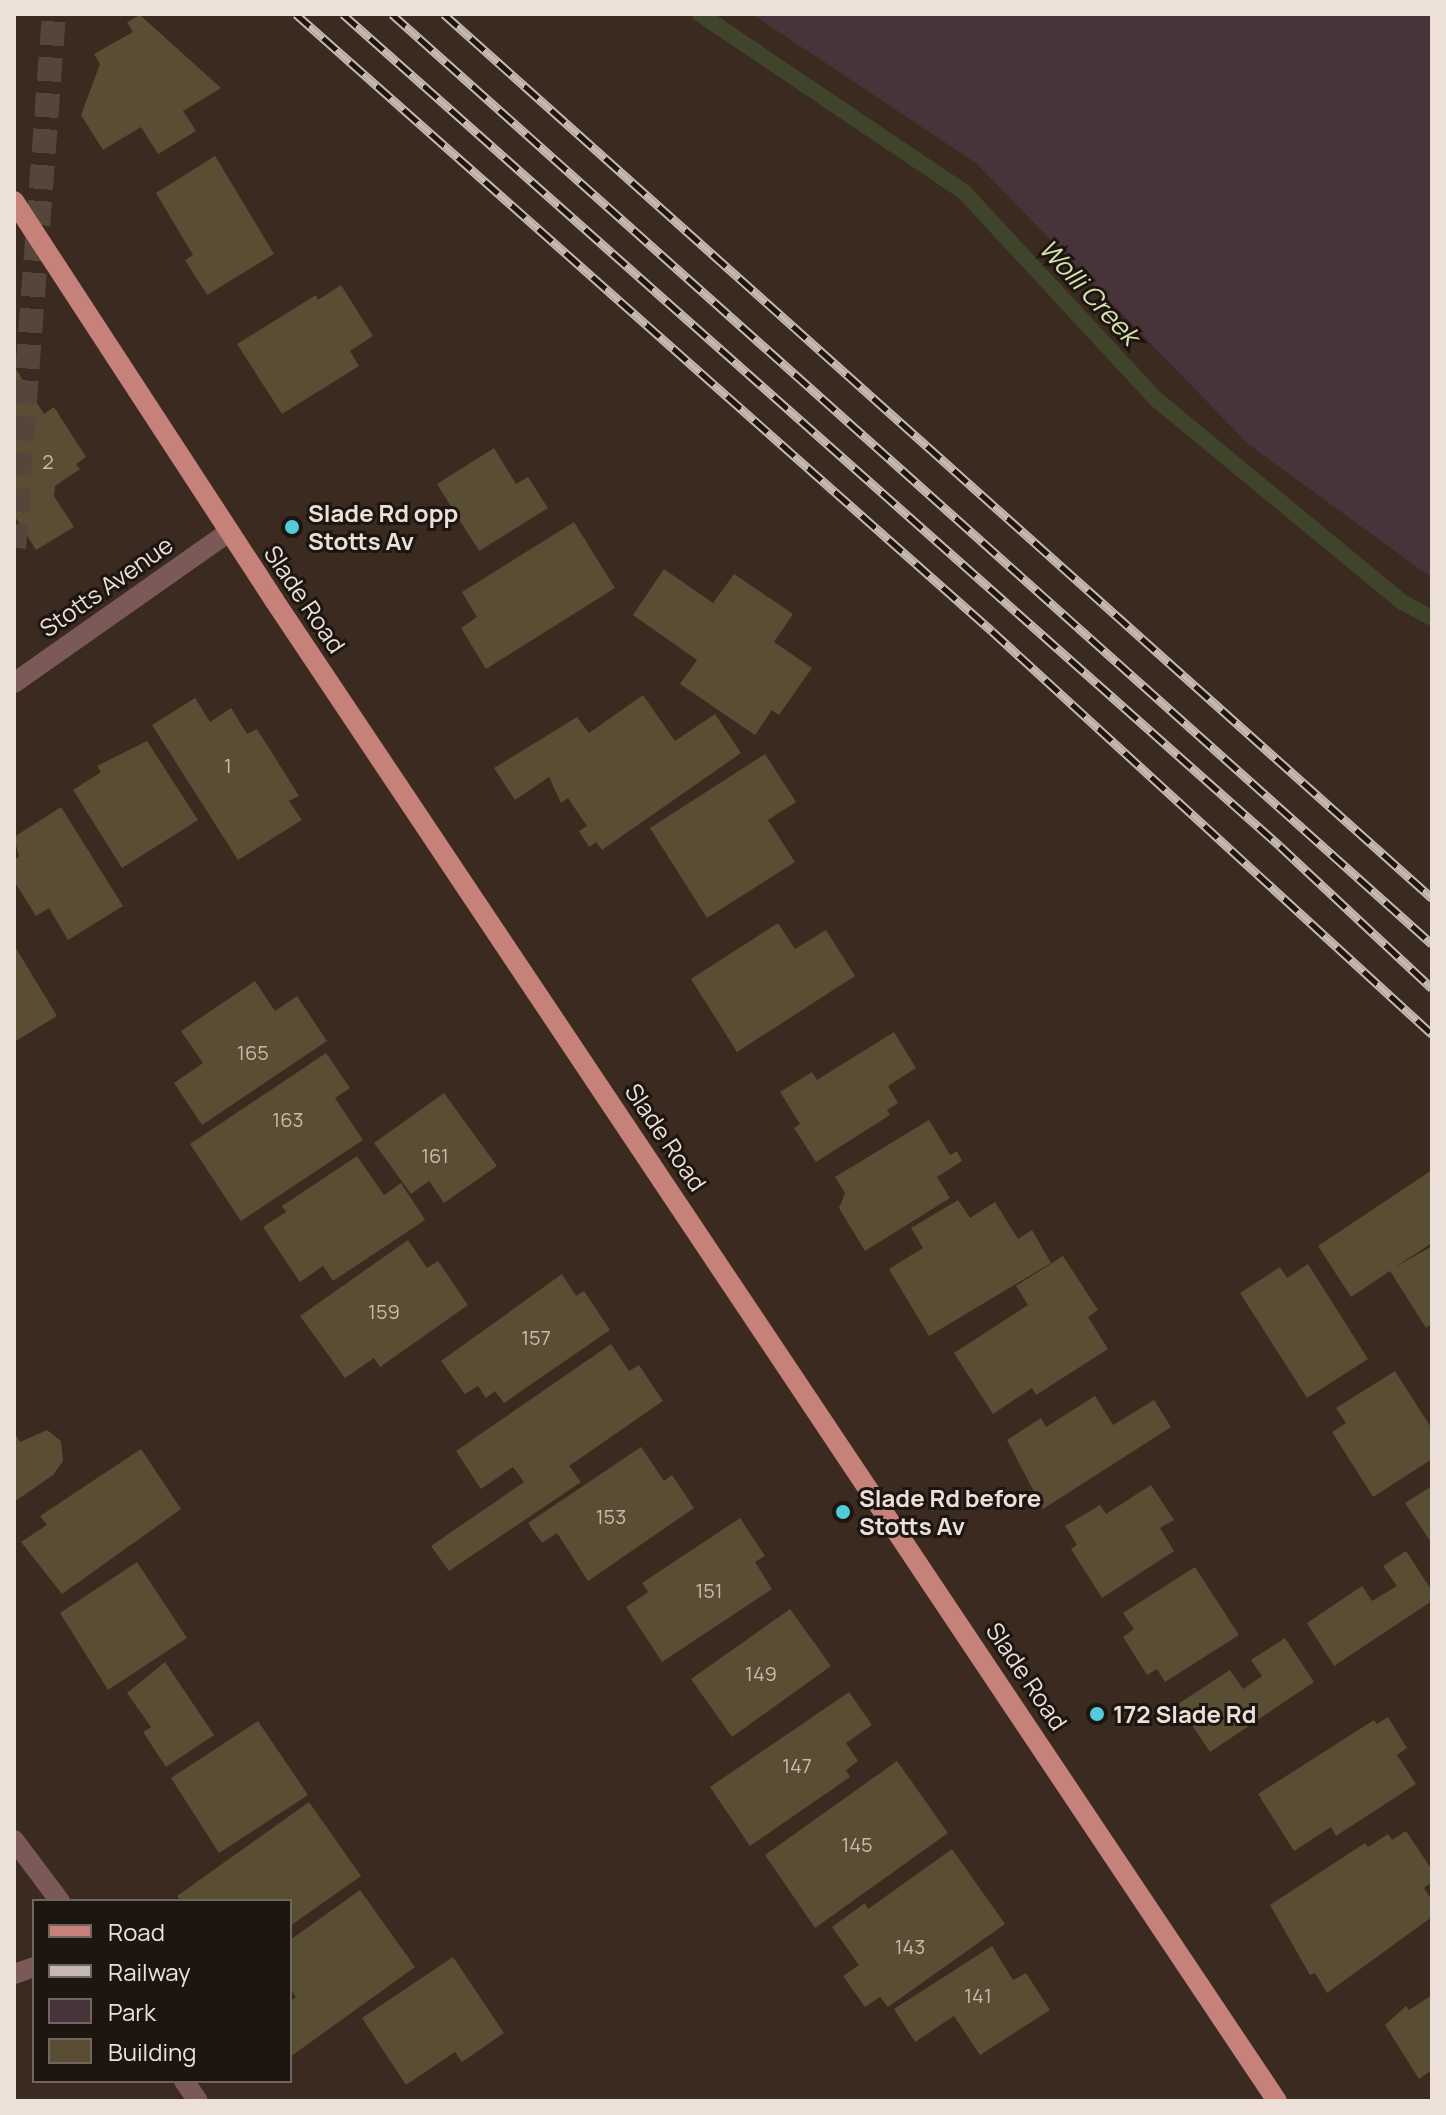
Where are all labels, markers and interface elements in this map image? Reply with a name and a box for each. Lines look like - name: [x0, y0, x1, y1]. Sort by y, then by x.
- water label: Wolli Creek: [1032, 233, 1146, 351]
- house number: 2: [42, 449, 54, 473]
- place label: Slade Rd opp Stotts Av: [308, 499, 458, 555]
- marker: Slade Rd opp Stotts Av: [283, 518, 301, 536]
- street label: Stotts Avenue: [34, 530, 178, 642]
- street label: Slade Road: [258, 540, 352, 658]
- house number: 1: [224, 753, 232, 777]
- house number: 165: [237, 1040, 269, 1064]
- street label: Slade Road: [619, 1078, 713, 1196]
- house number: 163: [272, 1107, 304, 1131]
- house number: 161: [421, 1143, 449, 1167]
- house number: 159: [368, 1299, 400, 1323]
- house number: 157: [521, 1325, 551, 1349]
- place label: Slade Rd before Stotts Av: [859, 1484, 1041, 1540]
- marker: Slade Rd before Stotts Av: [834, 1503, 852, 1521]
- house number: 153: [596, 1504, 626, 1528]
- house number: 151: [695, 1578, 723, 1602]
- street label: Slade Road: [980, 1617, 1074, 1735]
- house number: 149: [745, 1661, 777, 1685]
- place label: 172 Slade Rd: [1113, 1700, 1256, 1728]
- marker: 172 Slade Rd: [1088, 1705, 1106, 1723]
- house number: 147: [782, 1753, 812, 1777]
- house number: 145: [841, 1832, 873, 1856]
- legend: [32, 1899, 292, 2083]
- text: Road: [108, 1915, 165, 1948]
- house number: 143: [895, 1934, 925, 1958]
- text: Railway: [108, 1955, 191, 1988]
- house number: 141: [964, 1983, 992, 2007]
- text: Park: [108, 1995, 156, 2028]
- text: Building: [108, 2035, 196, 2068]

